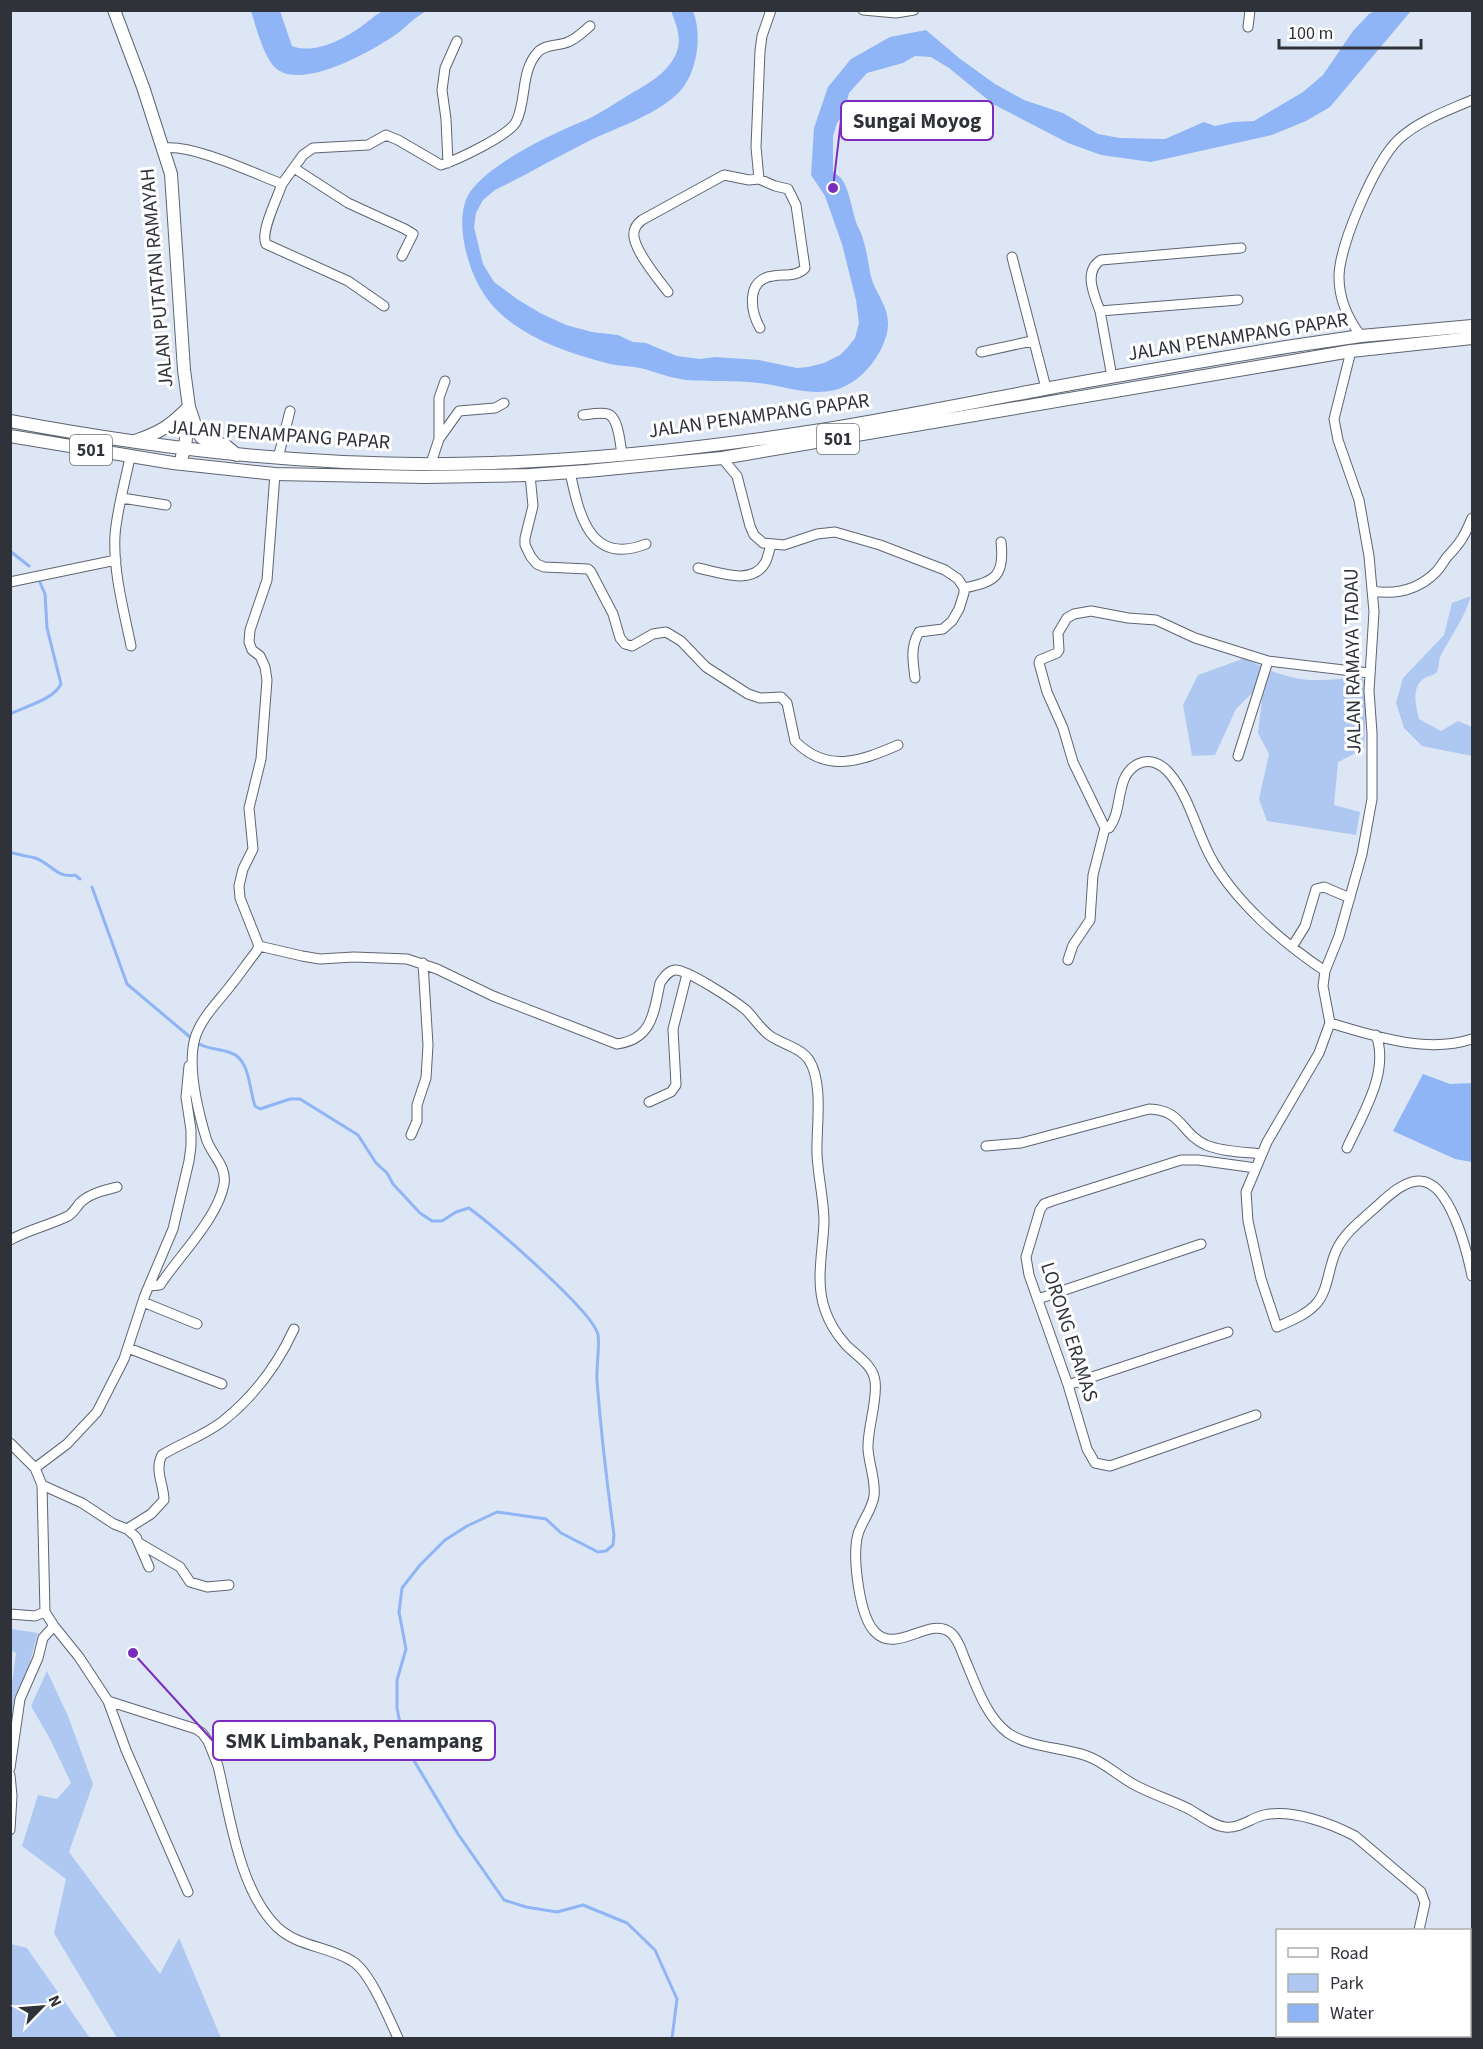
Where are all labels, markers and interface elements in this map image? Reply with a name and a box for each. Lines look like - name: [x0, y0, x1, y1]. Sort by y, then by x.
- scale bar: [1279, 12, 1422, 50]
- text: 100 m: [1288, 21, 1333, 46]
- callout: Sungai Moyog: [841, 101, 993, 140]
- text: Sungai Moyog: [853, 106, 981, 136]
- street label: JALAN PUTATAN RAMAYAH: [133, 167, 181, 389]
- street label: JALAN PENAMPANG PAPAR: [1126, 306, 1350, 368]
- street label: JALAN PENAMPANG PAPAR: [647, 387, 871, 445]
- street label: JALAN PENAMPANG PAPAR: [167, 413, 391, 457]
- road number: 501: [817, 424, 859, 454]
- road number: 501: [70, 435, 112, 465]
- street label: JALAN RAMAYA TADAU: [1337, 568, 1369, 754]
- street label: LORONG ERAMAS: [1033, 1259, 1105, 1405]
- callout: SMK Limbanak, Penampang: [213, 1721, 495, 1760]
- text: SMK Limbanak, Penampang: [225, 1726, 483, 1756]
- legend: [1276, 1929, 1471, 2037]
- text: Road: [1330, 1941, 1369, 1966]
- text: Park: [1330, 1971, 1364, 1996]
- north arrow: [12, 1977, 72, 2037]
- text: N: [42, 1992, 67, 2011]
- text: Water: [1330, 2001, 1374, 2026]

